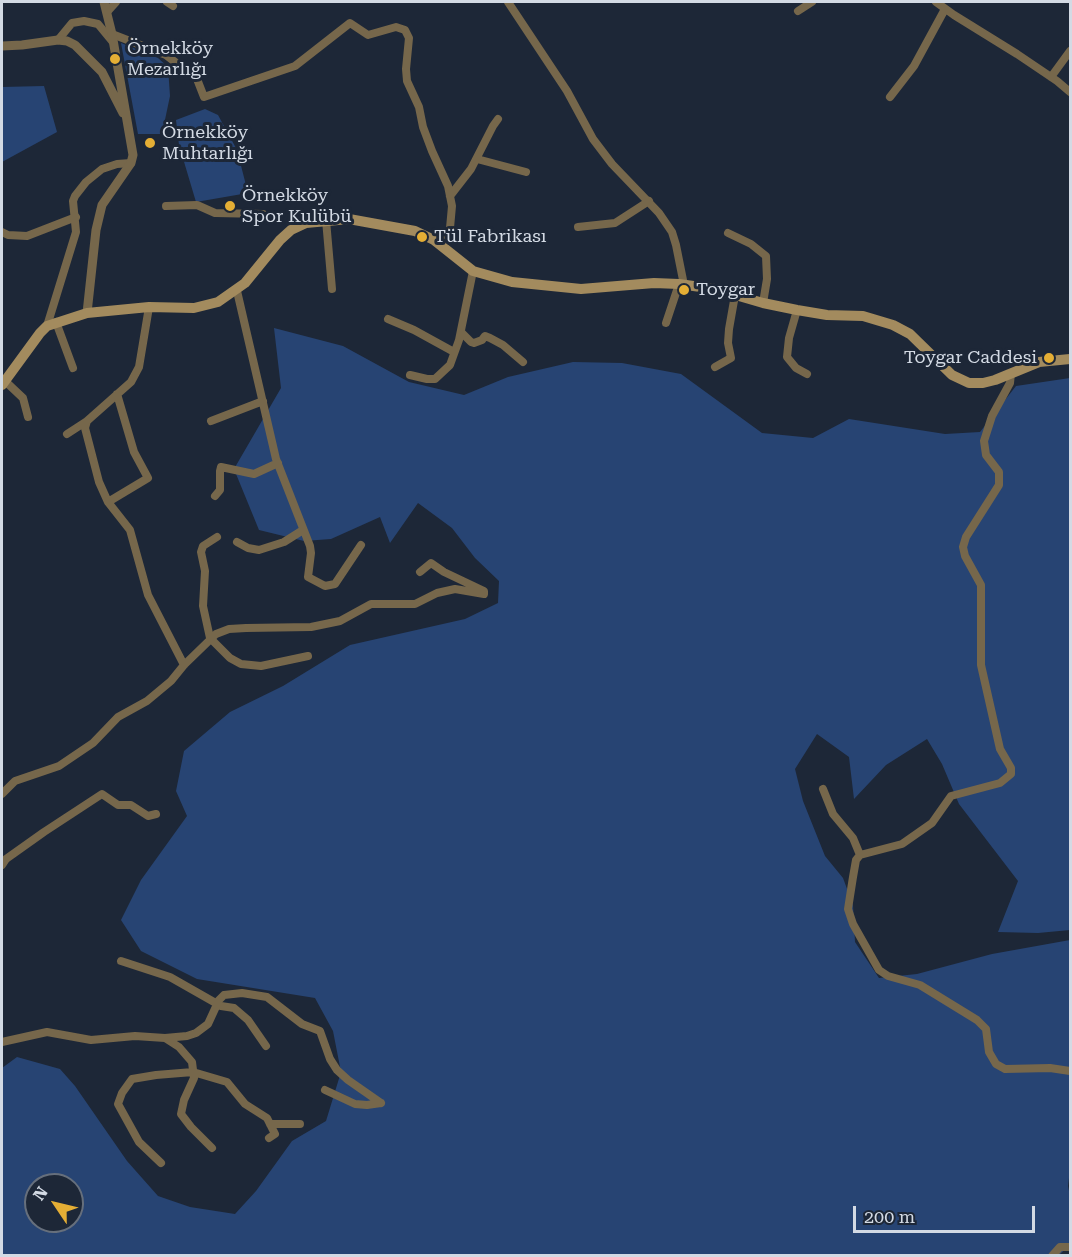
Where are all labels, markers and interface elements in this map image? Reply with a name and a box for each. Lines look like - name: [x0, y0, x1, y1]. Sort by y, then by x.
- place label: Örnekköy Mezarlığı: [127, 38, 213, 80]
- marker: Örnekköy Mezarlığı: [108, 52, 122, 66]
- place label: Örnekköy Muhtarlığı: [162, 122, 253, 164]
- marker: Örnekköy Muhtarlığı: [143, 136, 157, 150]
- place label: Örnekköy Spor Kulübü: [242, 185, 351, 228]
- marker: Örnekköy Spor Kulübü: [223, 199, 237, 213]
- place label: Tül Fabrikası: [434, 226, 546, 248]
- marker: Tül Fabrikası: [415, 230, 429, 244]
- place label: Toygar: [696, 279, 755, 301]
- marker: Toygar: [677, 283, 691, 297]
- place label: Toygar Caddesi: [904, 347, 1037, 369]
- marker: Toygar Caddesi: [1042, 351, 1056, 365]
- north arrow: [24, 1173, 84, 1233]
- text: N: [29, 1183, 52, 1204]
- scale bar: [856, 1194, 1038, 1232]
- text: 200 m: [864, 1206, 915, 1227]

